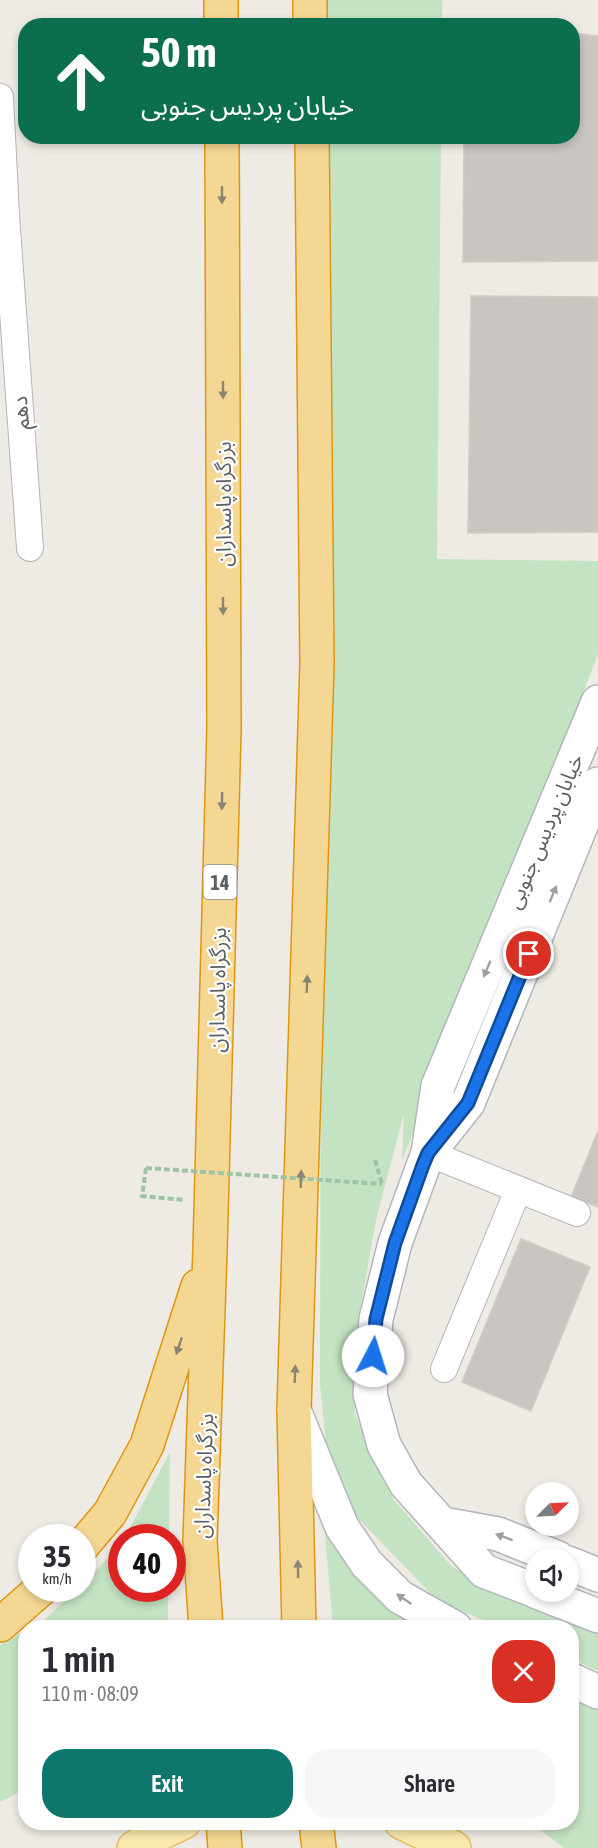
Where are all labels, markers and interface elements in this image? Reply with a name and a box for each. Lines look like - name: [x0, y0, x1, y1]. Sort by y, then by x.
- text: 50 m: [141, 28, 216, 76]
- icon: ahead: [42, 42, 120, 120]
- text: خیابان پردیس جنوبی: [141, 90, 354, 121]
- one-way arrow: [217, 185, 227, 204]
- one-way arrow: [218, 380, 228, 399]
- street label: دهم: [7, 395, 37, 431]
- street label: بزرگراه پاسداران: [211, 441, 237, 567]
- one-way arrow: [218, 596, 228, 615]
- street label: خیابان پردیس جنوبی: [501, 750, 589, 913]
- one-way arrow: [217, 791, 227, 810]
- road number: 14: [204, 865, 236, 899]
- one-way arrow: [548, 885, 558, 903]
- street label: بزرگراه پاسداران: [204, 927, 232, 1053]
- pin: [503, 928, 554, 979]
- icon: arrive: [512, 937, 545, 970]
- one-way arrow: [482, 961, 492, 979]
- one-way arrow: [303, 975, 312, 994]
- one-way arrow: [297, 1170, 306, 1189]
- position arrow: [341, 1324, 405, 1388]
- one-way arrow: [174, 1337, 183, 1355]
- one-way arrow: [291, 1365, 300, 1384]
- street label: بزرگراه پاسداران: [189, 1413, 219, 1539]
- north arrow: [525, 1482, 579, 1536]
- map controls: [525, 1482, 579, 1602]
- speed limit sign: 40: [108, 1524, 186, 1602]
- one-way arrow: [495, 1531, 513, 1541]
- text: 35: [43, 1539, 71, 1573]
- button: sound: [525, 1548, 579, 1602]
- one-way arrow: [293, 1560, 303, 1579]
- text: km/h: [42, 1570, 72, 1587]
- one-way arrow: [396, 1593, 413, 1604]
- text: 1 min: [42, 1638, 116, 1680]
- button: close: [492, 1640, 555, 1703]
- text: 110 m · 08:09: [42, 1682, 139, 1705]
- button: Exit: [42, 1749, 293, 1818]
- button: Share: [305, 1749, 555, 1818]

